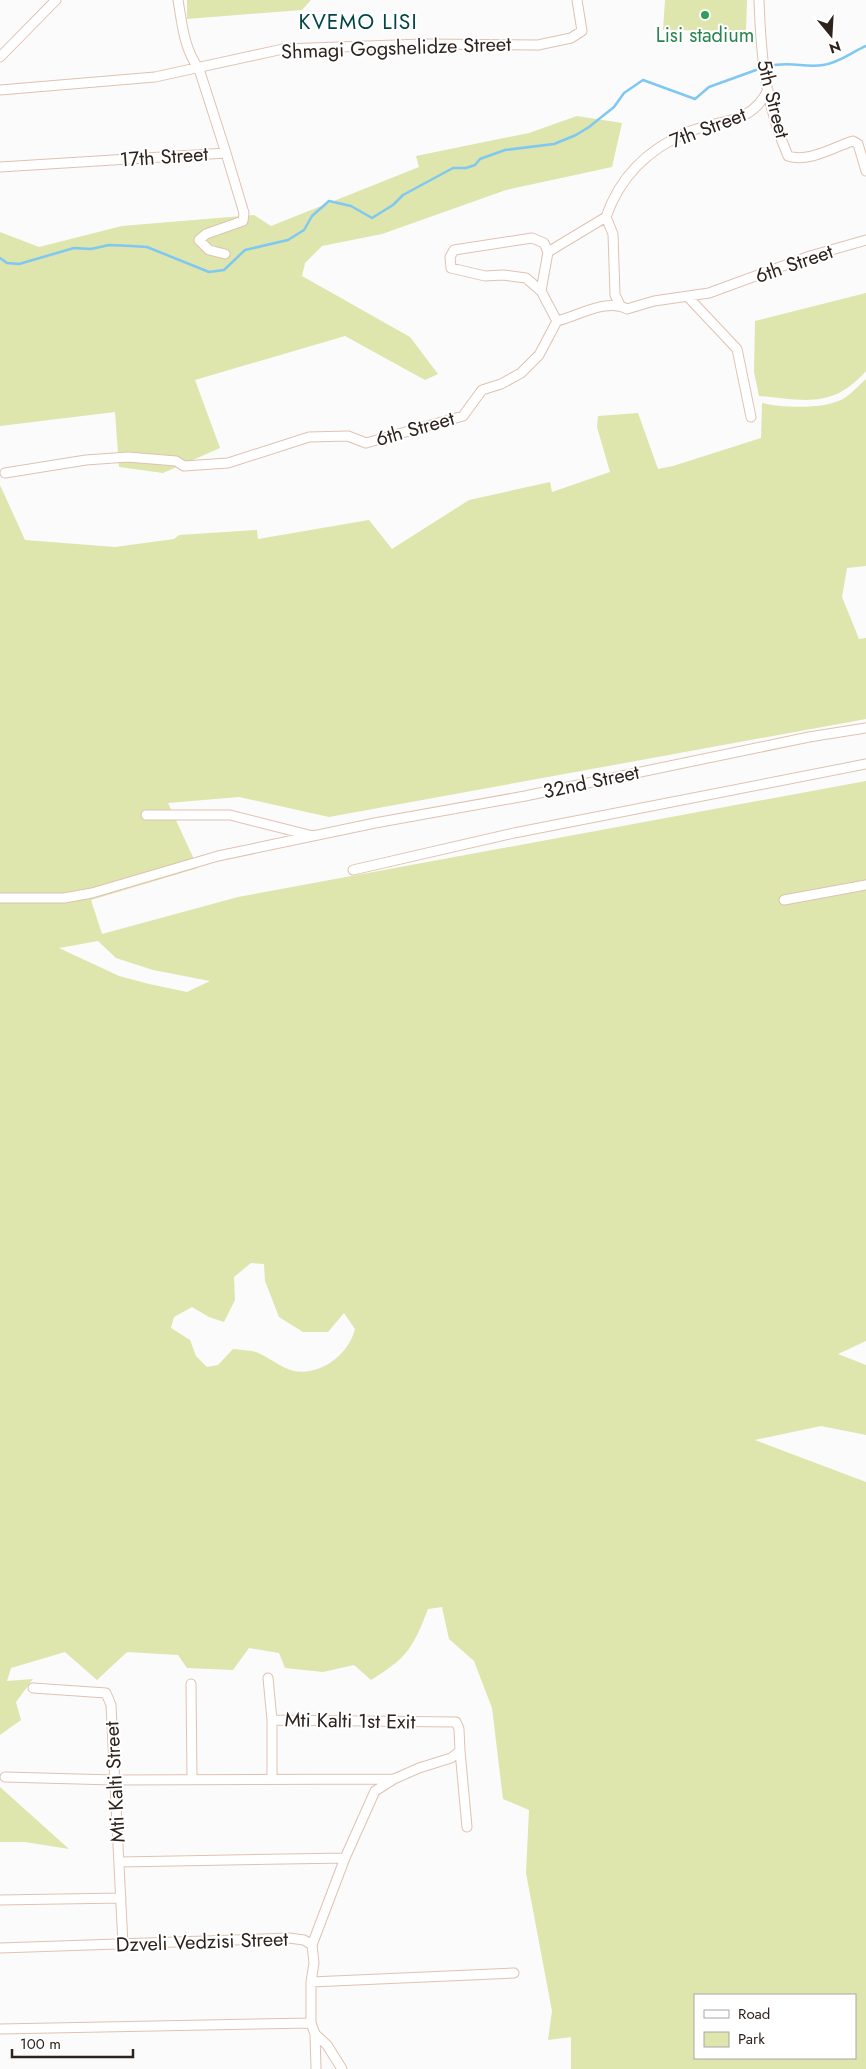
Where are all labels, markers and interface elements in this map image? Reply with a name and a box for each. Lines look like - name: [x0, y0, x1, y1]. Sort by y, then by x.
- district label: KVEMO LISI: [298, 7, 418, 37]
- marker: Lisi stadium: [699, 9, 711, 21]
- north arrow: [806, 10, 856, 60]
- place label: Lisi stadium: [656, 21, 754, 50]
- street label: Shmagi Gogshelidze Street: [281, 29, 512, 67]
- text: N: [827, 36, 843, 59]
- street label: 5th Street: [749, 57, 797, 142]
- street label: 7th Street: [666, 100, 750, 156]
- street label: 17th Street: [119, 139, 209, 175]
- street label: 6th Street: [751, 237, 837, 291]
- street label: 6th Street: [372, 404, 458, 454]
- street label: 32nd Street: [540, 758, 642, 806]
- street label: Mti Kalti 1st Exit: [284, 1705, 416, 1737]
- street label: Mti Kalti Street: [97, 1720, 133, 1843]
- street label: Dzveli Vedzisi Street: [115, 1924, 289, 1959]
- legend: [694, 1994, 856, 2059]
- text: Road: [738, 2003, 770, 2025]
- scale bar: [12, 2026, 134, 2058]
- text: Park: [738, 2028, 765, 2050]
- text: 100 m: [20, 2033, 61, 2055]

